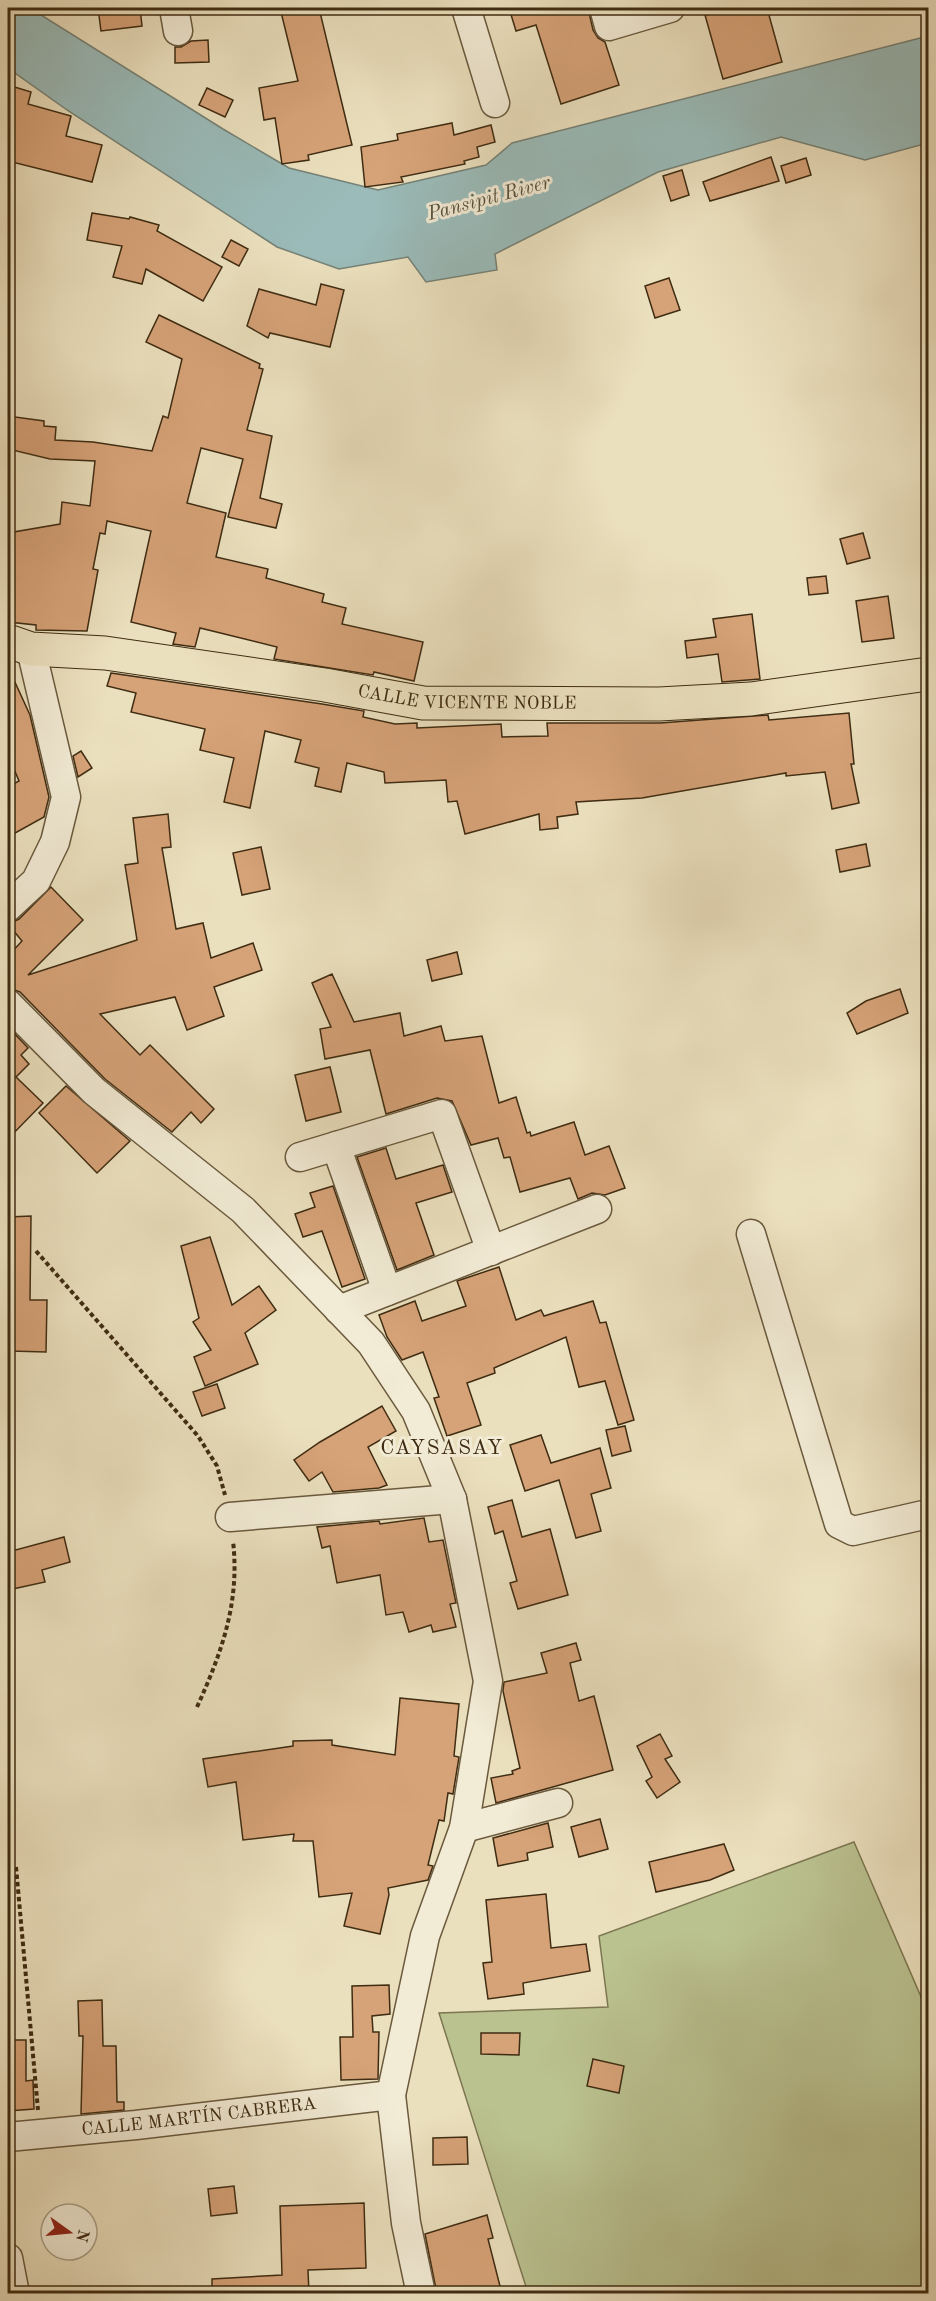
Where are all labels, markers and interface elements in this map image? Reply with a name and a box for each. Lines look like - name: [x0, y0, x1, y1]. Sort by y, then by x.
- water label: Pansipit River: [424, 173, 553, 225]
- street label: CALLE VICENTE NOBLE: [356, 682, 576, 713]
- district label: CAYSASAY: [380, 1438, 504, 1459]
- street label: CALLE MARTÍN CABRERA: [81, 2095, 318, 2139]
- north arrow: [39, 2202, 99, 2262]
- text: N: [72, 2227, 91, 2244]

